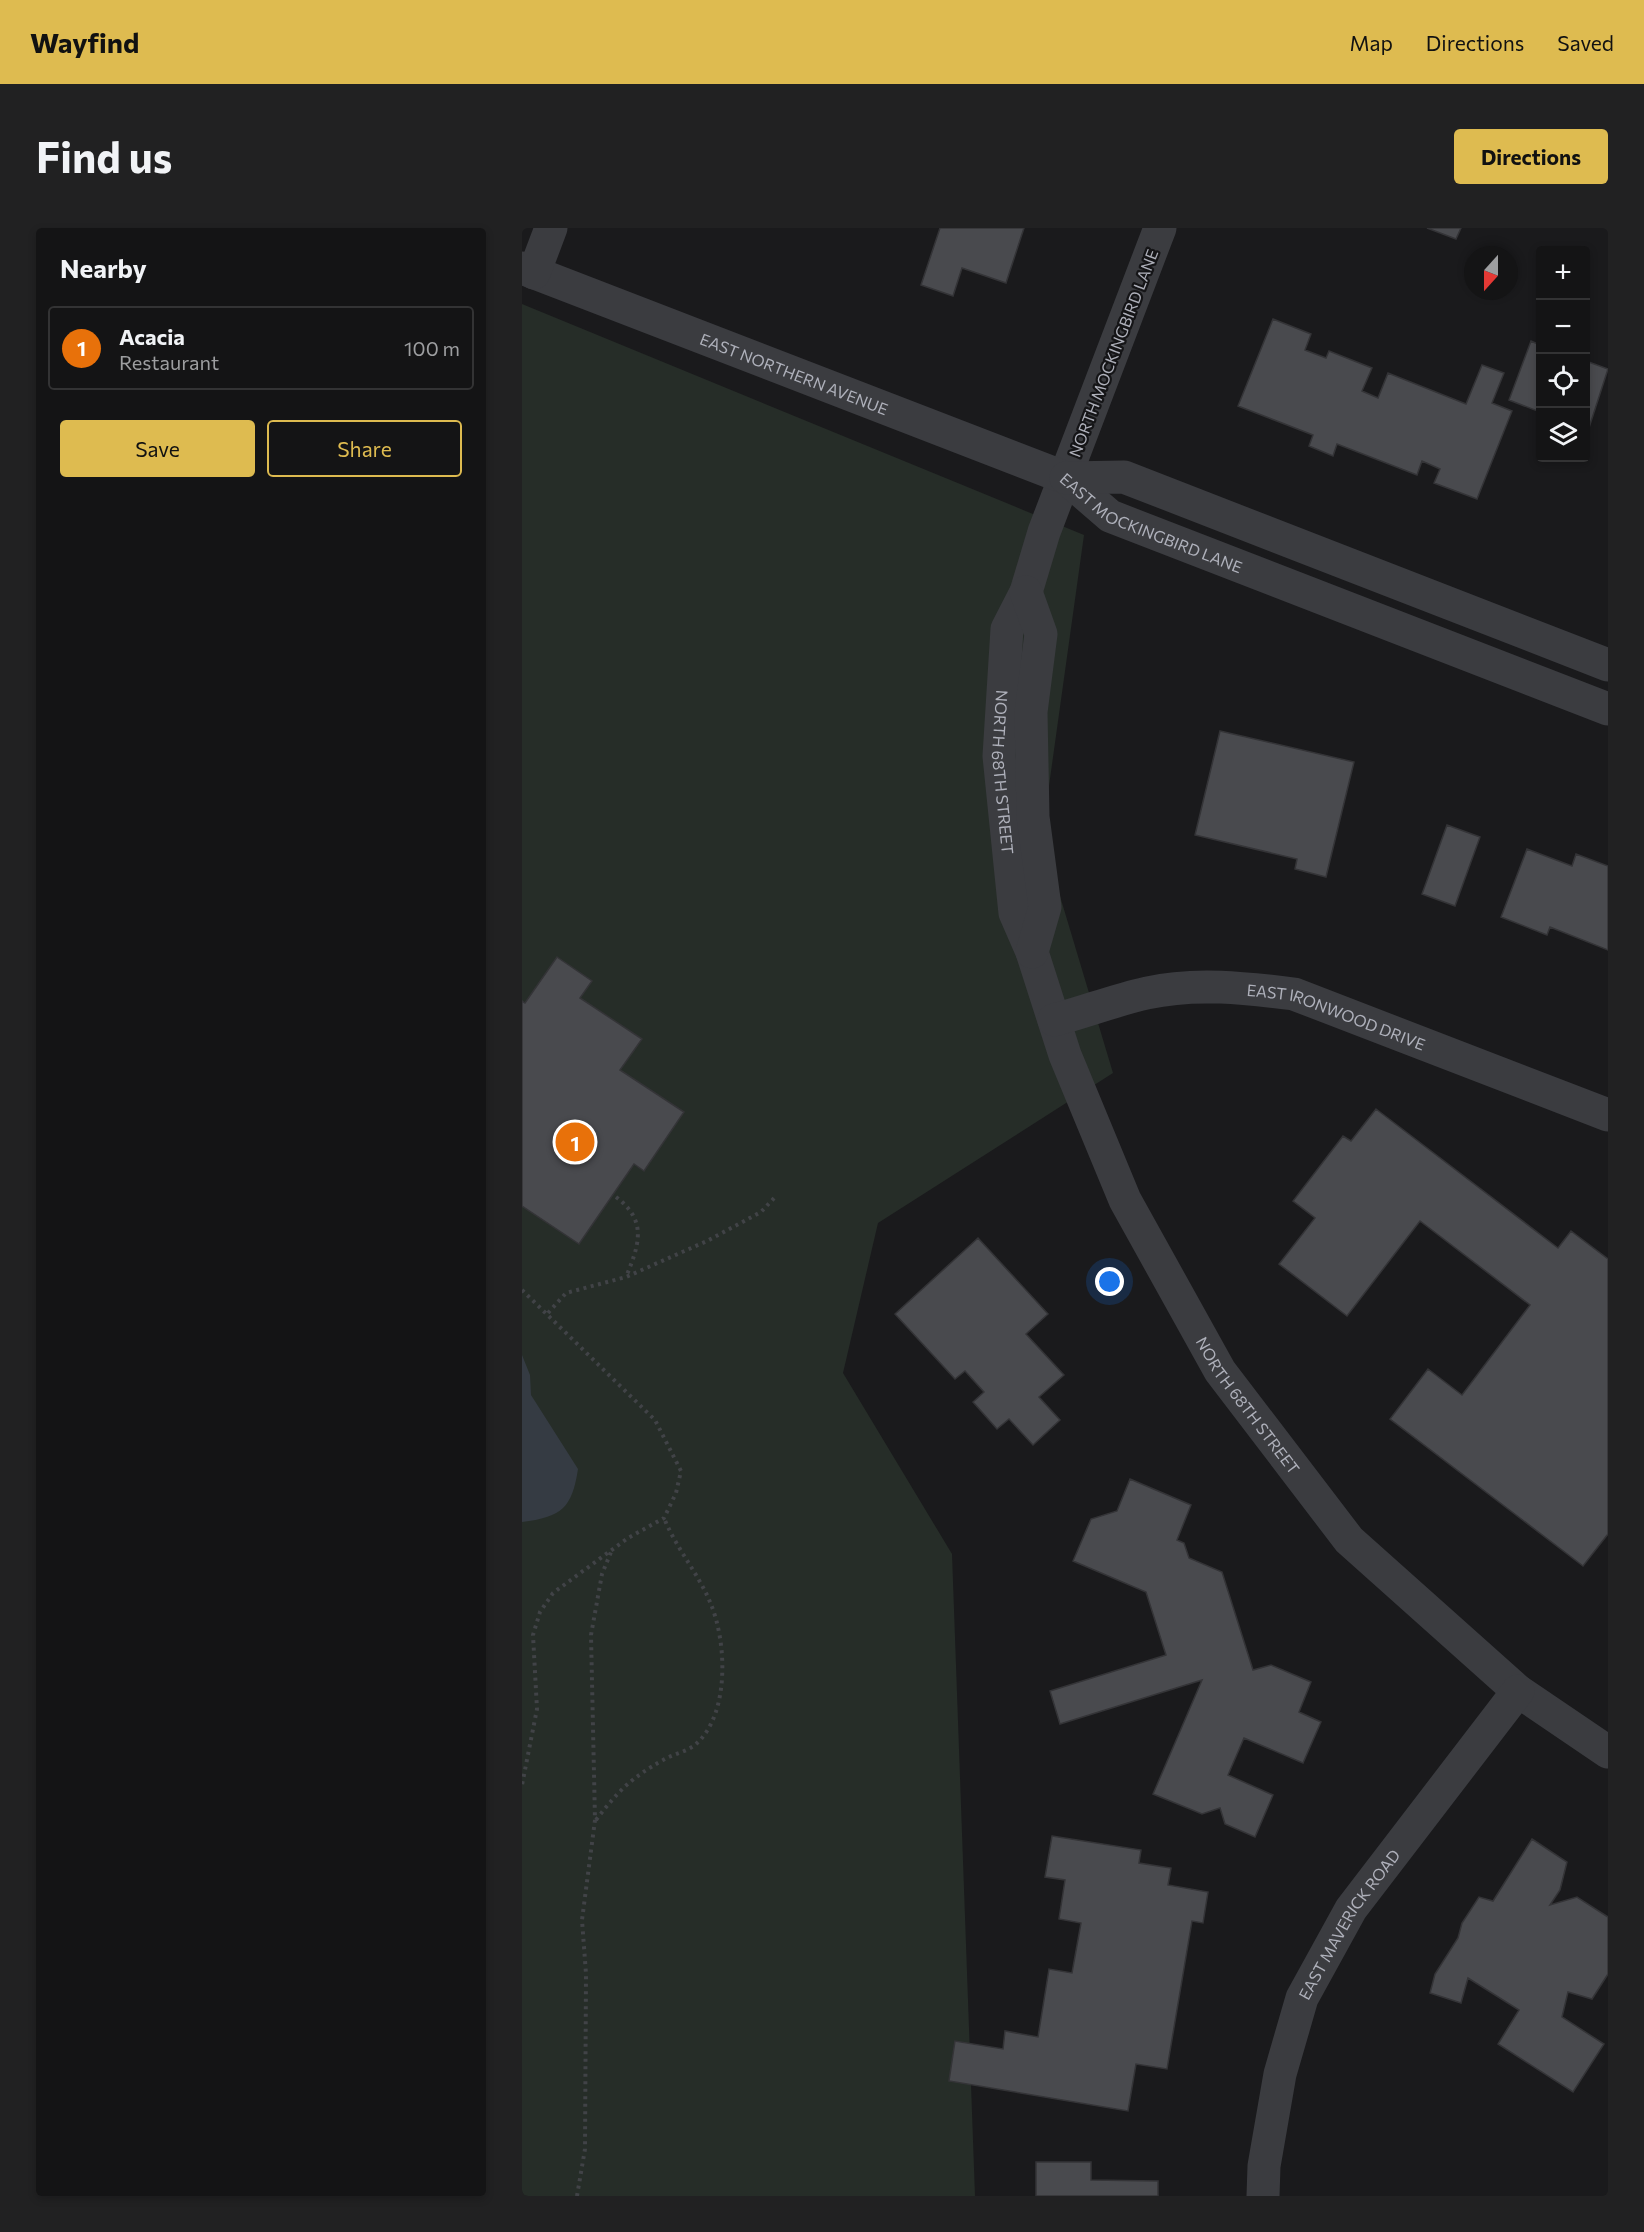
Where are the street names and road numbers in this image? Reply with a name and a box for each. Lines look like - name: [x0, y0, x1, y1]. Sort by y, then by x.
- street label: NORTH MOCKINGBIRD LANE: [1065, 246, 1161, 460]
- street label: EAST NORTHERN AVENUE: [698, 328, 891, 418]
- street label: EAST MOCKINGBIRD LANE: [1057, 468, 1245, 576]
- street label: NORTH 68TH STREET: [989, 689, 1018, 855]
- street label: EAST IRONWOOD DRIVE: [1246, 979, 1428, 1053]
- street label: NORTH 68TH STREET: [1193, 1333, 1304, 1477]
- street label: EAST MAVERICK ROAD: [1294, 1845, 1403, 2002]

